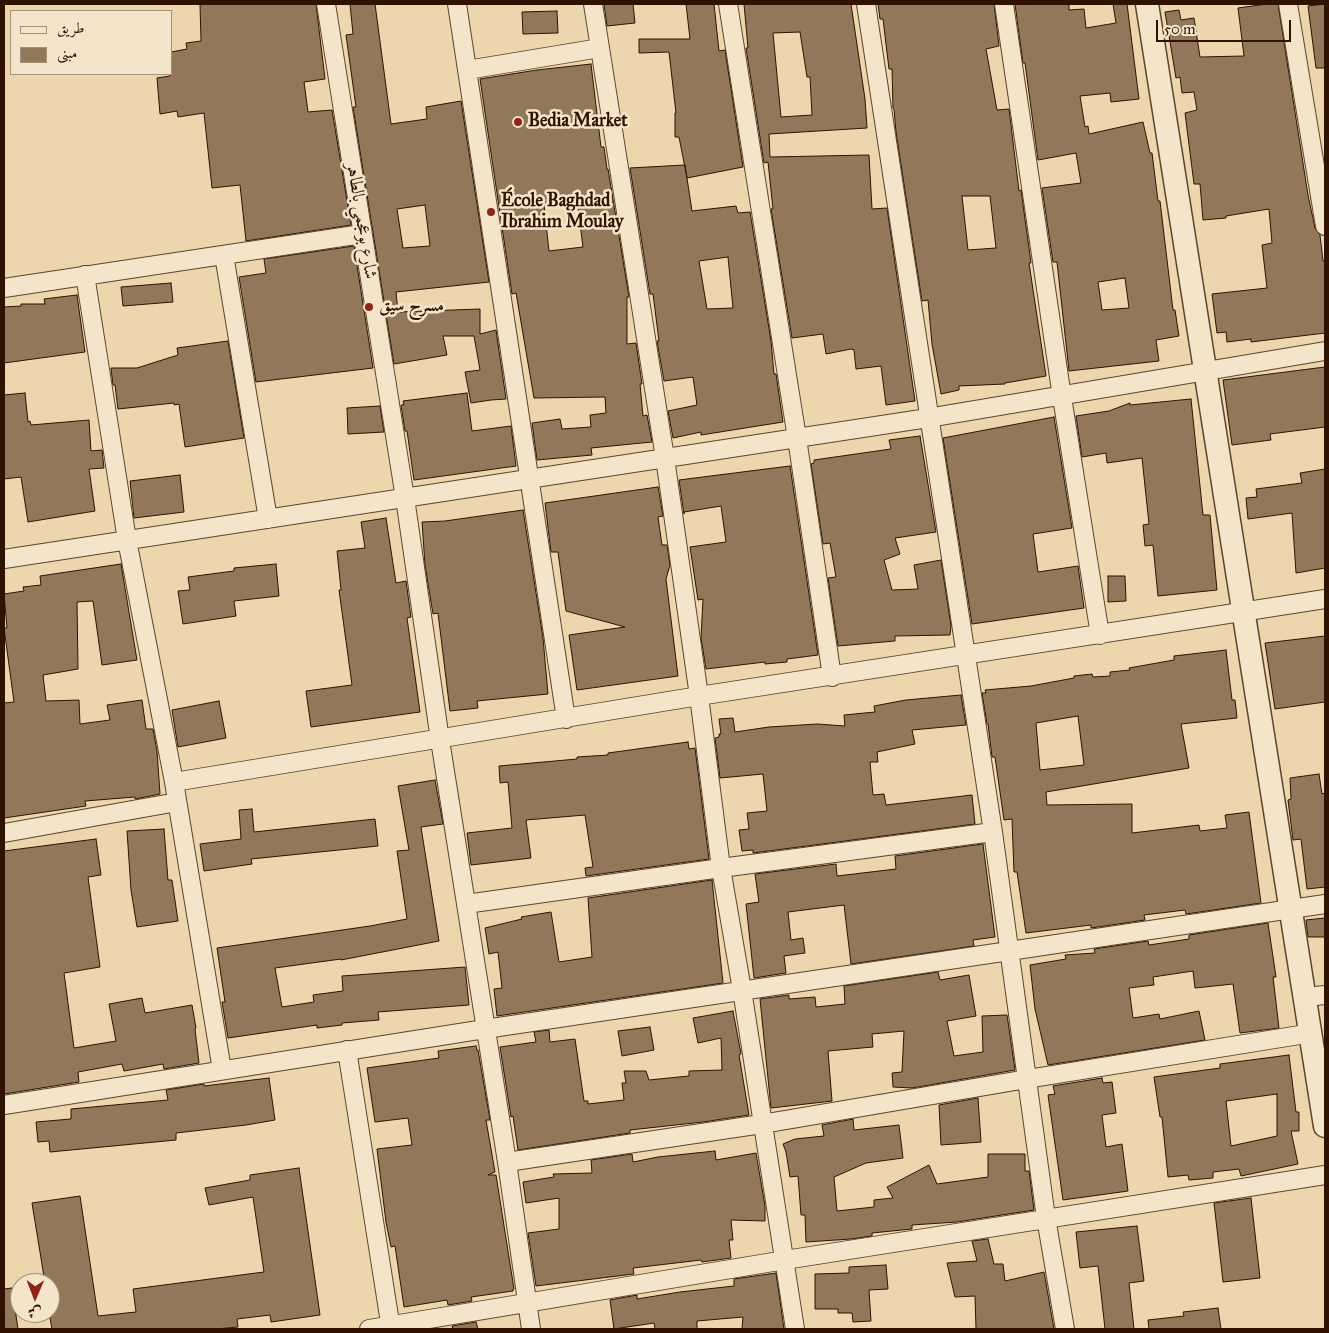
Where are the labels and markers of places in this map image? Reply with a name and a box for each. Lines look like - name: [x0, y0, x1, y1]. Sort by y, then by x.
- place label: Bedia Market: [528, 111, 628, 133]
- marker: Bedia Market: [512, 116, 524, 128]
- place label: École Baghdad Ibrahim Moulay: [501, 191, 624, 233]
- marker: École Baghdad Ibrahim Moulay: [485, 206, 497, 218]
- place label: مسرح سيق: [379, 296, 444, 318]
- marker: مسرح سيق: [363, 301, 375, 313]

